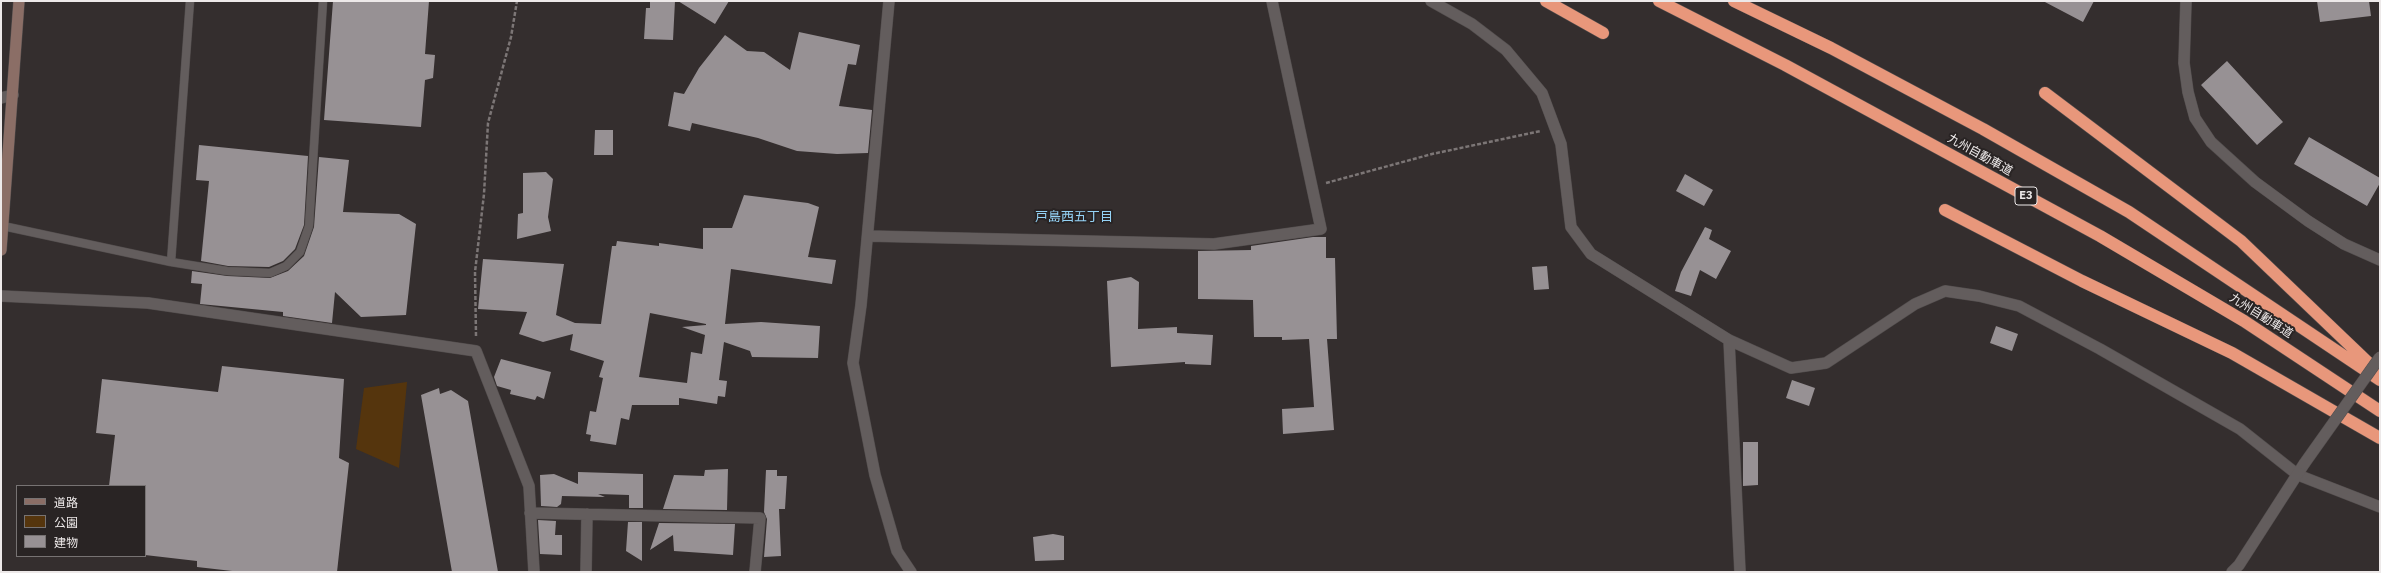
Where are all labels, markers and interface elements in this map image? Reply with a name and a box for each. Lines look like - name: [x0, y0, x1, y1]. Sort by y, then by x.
- street label: 九州自動車道: [1945, 131, 2015, 179]
- road number: E3: [2015, 187, 2037, 205]
- district label: 戸島西五丁目: [1035, 209, 1113, 225]
- street label: 九州自動車道: [2227, 291, 2295, 341]
- legend: [16, 485, 146, 557]
- text: 道路: [54, 495, 78, 510]
- text: 公園: [54, 515, 78, 530]
- text: 建物: [54, 535, 78, 550]

